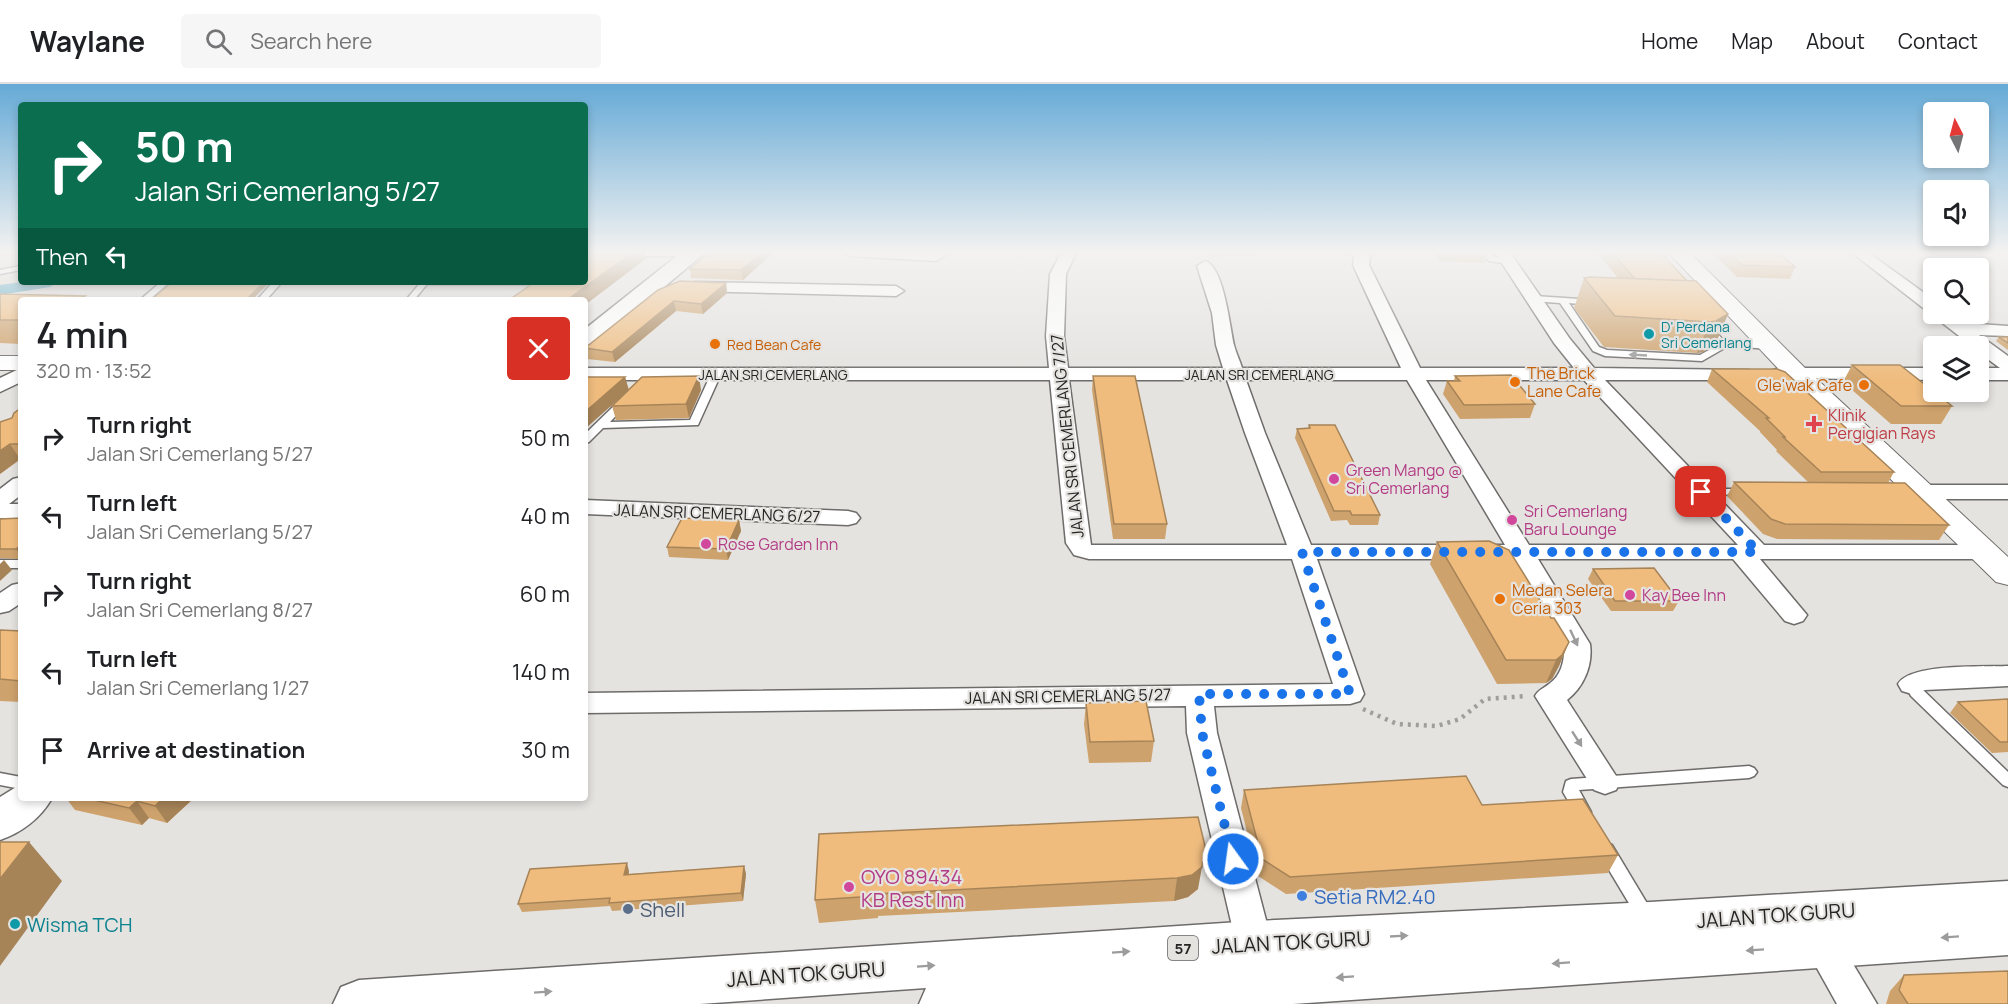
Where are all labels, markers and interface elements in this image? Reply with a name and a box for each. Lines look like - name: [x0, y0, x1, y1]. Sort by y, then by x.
- search box: [181, 14, 601, 68]
- text: Waylane: [30, 22, 145, 60]
- icon: search: [202, 25, 235, 58]
- text: Search here: [250, 26, 372, 56]
- text: Home: [1641, 27, 1698, 55]
- text: Map: [1731, 27, 1773, 55]
- text: About: [1806, 27, 1865, 55]
- text: Contact: [1898, 27, 1978, 55]
- north arrow: [1923, 102, 1989, 168]
- map controls: [1923, 102, 1989, 402]
- text: 50 m: [135, 117, 233, 175]
- icon: right: [36, 126, 114, 204]
- text: Jalan Sri Cemerlang 5/27: [135, 172, 440, 209]
- button: sound: [1923, 180, 1989, 246]
- icon: left: [100, 240, 133, 273]
- text: Then: [36, 242, 88, 272]
- button: search: [1923, 258, 1989, 324]
- text: 4 min: [36, 310, 128, 359]
- button: close: [507, 317, 570, 380]
- place label: D' Perdana Sri Cemerlang: [1661, 317, 1751, 352]
- marker: D' Perdana Sri Cemerlang: [1642, 327, 1656, 341]
- street label: JALAN SRI CEMERLANG 7/27: [1045, 333, 1089, 539]
- place label: Red Bean Cafe: [727, 335, 821, 354]
- button: layers: [1923, 336, 1989, 402]
- marker: Red Bean Cafe: [708, 337, 722, 351]
- one-way arrow: [1628, 351, 1647, 360]
- text: 320 m · 13:52: [36, 357, 151, 384]
- place label: The Brick Lane Cafe: [1527, 362, 1601, 402]
- street label: JALAN SRI CEMERLANG: [698, 365, 848, 384]
- street label: JALAN SRI CEMERLANG: [1184, 365, 1334, 384]
- place label: Gle'wak Cafe: [1757, 374, 1852, 396]
- marker: The Brick Lane Cafe: [1508, 375, 1522, 389]
- marker: Gle'wak Cafe: [1857, 378, 1871, 392]
- place label: Klinik Pergigian Rays: [1828, 404, 1936, 444]
- text: Turn right: [87, 410, 192, 440]
- marker: Klinik Pergigian Rays: [1805, 415, 1823, 433]
- icon: right: [36, 422, 69, 455]
- text: 50 m: [521, 423, 570, 453]
- text: Jalan Sri Cemerlang 5/27: [87, 440, 313, 467]
- place label: Green Mango @ Sri Cemerlang: [1346, 459, 1463, 499]
- pin: [1675, 466, 1726, 517]
- marker: Green Mango @ Sri Cemerlang: [1327, 472, 1341, 486]
- icon: arrive: [1684, 475, 1717, 508]
- text: Turn left: [87, 488, 177, 518]
- street label: JALAN SRI CEMERLANG 6/27: [613, 498, 821, 528]
- icon: left: [36, 500, 69, 533]
- place label: Sri Cemerlang Baru Lounge: [1524, 500, 1627, 540]
- text: 40 m: [521, 501, 570, 531]
- marker: Sri Cemerlang Baru Lounge: [1505, 513, 1519, 527]
- text: Jalan Sri Cemerlang 5/27: [87, 518, 313, 545]
- place label: Rose Garden Inn: [718, 533, 838, 555]
- marker: Rose Garden Inn: [699, 537, 713, 551]
- text: Turn right: [87, 566, 192, 596]
- icon: right: [36, 578, 69, 611]
- text: 60 m: [520, 579, 570, 609]
- place label: Medan Selera Ceria 303: [1512, 579, 1613, 619]
- place label: Kay Bee Inn: [1642, 584, 1726, 606]
- marker: Kay Bee Inn: [1623, 588, 1637, 602]
- marker: Medan Selera Ceria 303: [1493, 592, 1507, 606]
- text: Jalan Sri Cemerlang 8/27: [87, 596, 313, 623]
- one-way arrow: [1569, 630, 1578, 647]
- text: Turn left: [87, 644, 177, 674]
- icon: left: [36, 656, 69, 689]
- text: 140 m: [512, 657, 570, 687]
- text: Jalan Sri Cemerlang 1/27: [87, 674, 309, 701]
- street label: JALAN SRI CEMERLANG 5/27: [965, 683, 1171, 709]
- one-way arrow: [1571, 730, 1582, 747]
- icon: arrive: [36, 734, 69, 767]
- text: Arrive at destination: [87, 735, 305, 765]
- text: 30 m: [521, 735, 570, 765]
- position arrow: [1201, 827, 1265, 891]
- place label: OYO 89434 KB Rest Inn: [861, 863, 964, 913]
- marker: OYO 89434 KB Rest Inn: [842, 880, 856, 894]
- place label: Setia RM2.40: [1314, 883, 1436, 910]
- marker: Setia RM2.40: [1295, 889, 1309, 903]
- place label: Shell: [640, 896, 685, 923]
- street label: JALAN TOK GURU: [1696, 896, 1856, 934]
- marker: Shell: [621, 902, 635, 916]
- place label: Wisma TCH: [27, 911, 132, 938]
- marker: Wisma TCH: [8, 917, 22, 931]
- street label: JALAN TOK GURU: [1211, 924, 1371, 960]
- one-way arrow: [1390, 932, 1409, 941]
- one-way arrow: [1940, 932, 1959, 941]
- road number: 57: [1168, 936, 1198, 960]
- one-way arrow: [1746, 945, 1765, 955]
- one-way arrow: [1111, 948, 1130, 957]
- street label: JALAN TOK GURU: [726, 955, 886, 993]
- one-way arrow: [1551, 958, 1570, 967]
- one-way arrow: [917, 961, 936, 970]
- one-way arrow: [1335, 972, 1354, 982]
- one-way arrow: [534, 987, 553, 996]

